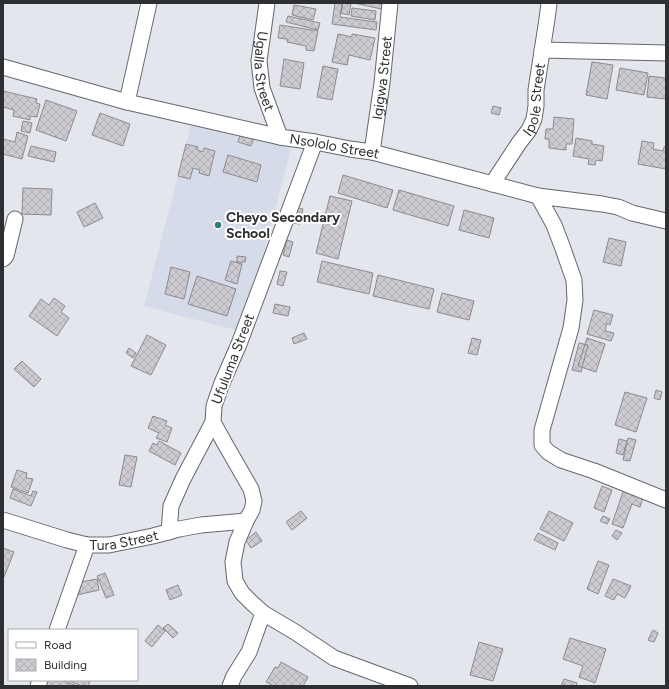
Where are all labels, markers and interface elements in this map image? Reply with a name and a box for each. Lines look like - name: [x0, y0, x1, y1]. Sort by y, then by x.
- street label: Ugalla Street: [250, 30, 278, 113]
- street label: Igigwa Street: [368, 35, 395, 121]
- street label: Ipole Street: [519, 62, 549, 139]
- street label: Nsololo Street: [289, 130, 381, 162]
- place label: Cheyo Secondary School: [226, 209, 341, 242]
- marker: Cheyo Secondary School: [213, 220, 223, 230]
- street label: Ufuluma Street: [208, 311, 258, 407]
- street label: Tura Street: [90, 526, 160, 554]
- legend: [8, 629, 138, 681]
- text: Road: [44, 638, 72, 652]
- text: Building: [44, 658, 87, 672]

